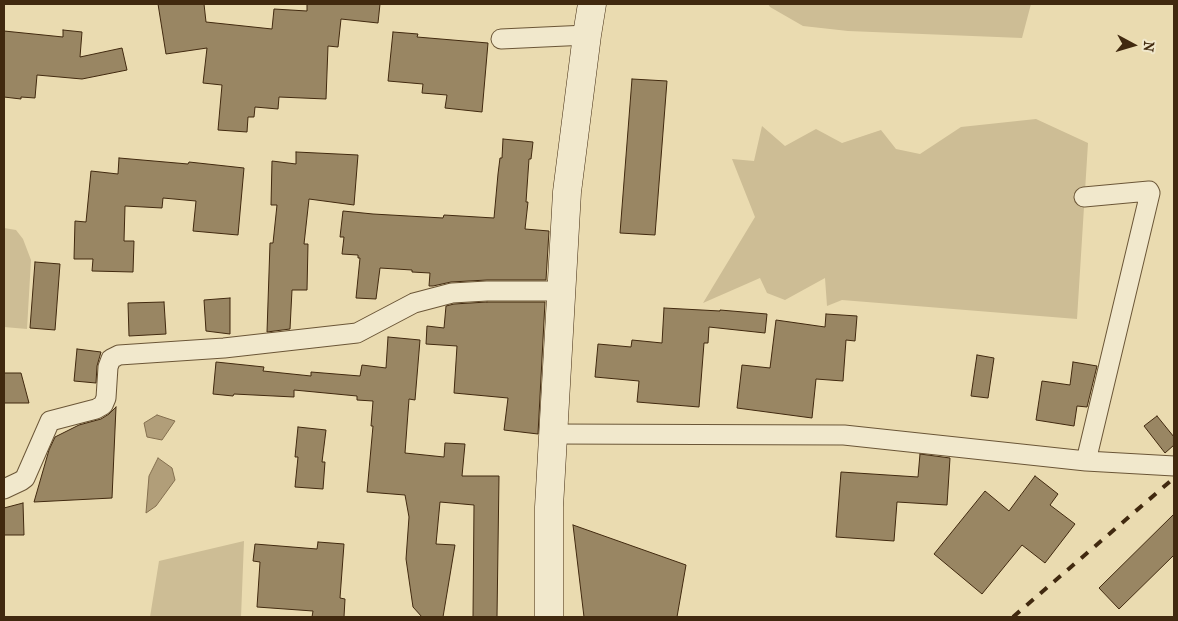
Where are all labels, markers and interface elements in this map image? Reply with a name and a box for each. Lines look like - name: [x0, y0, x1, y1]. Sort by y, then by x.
- north arrow: [1108, 20, 1158, 70]
- text: N: [1139, 40, 1157, 53]

